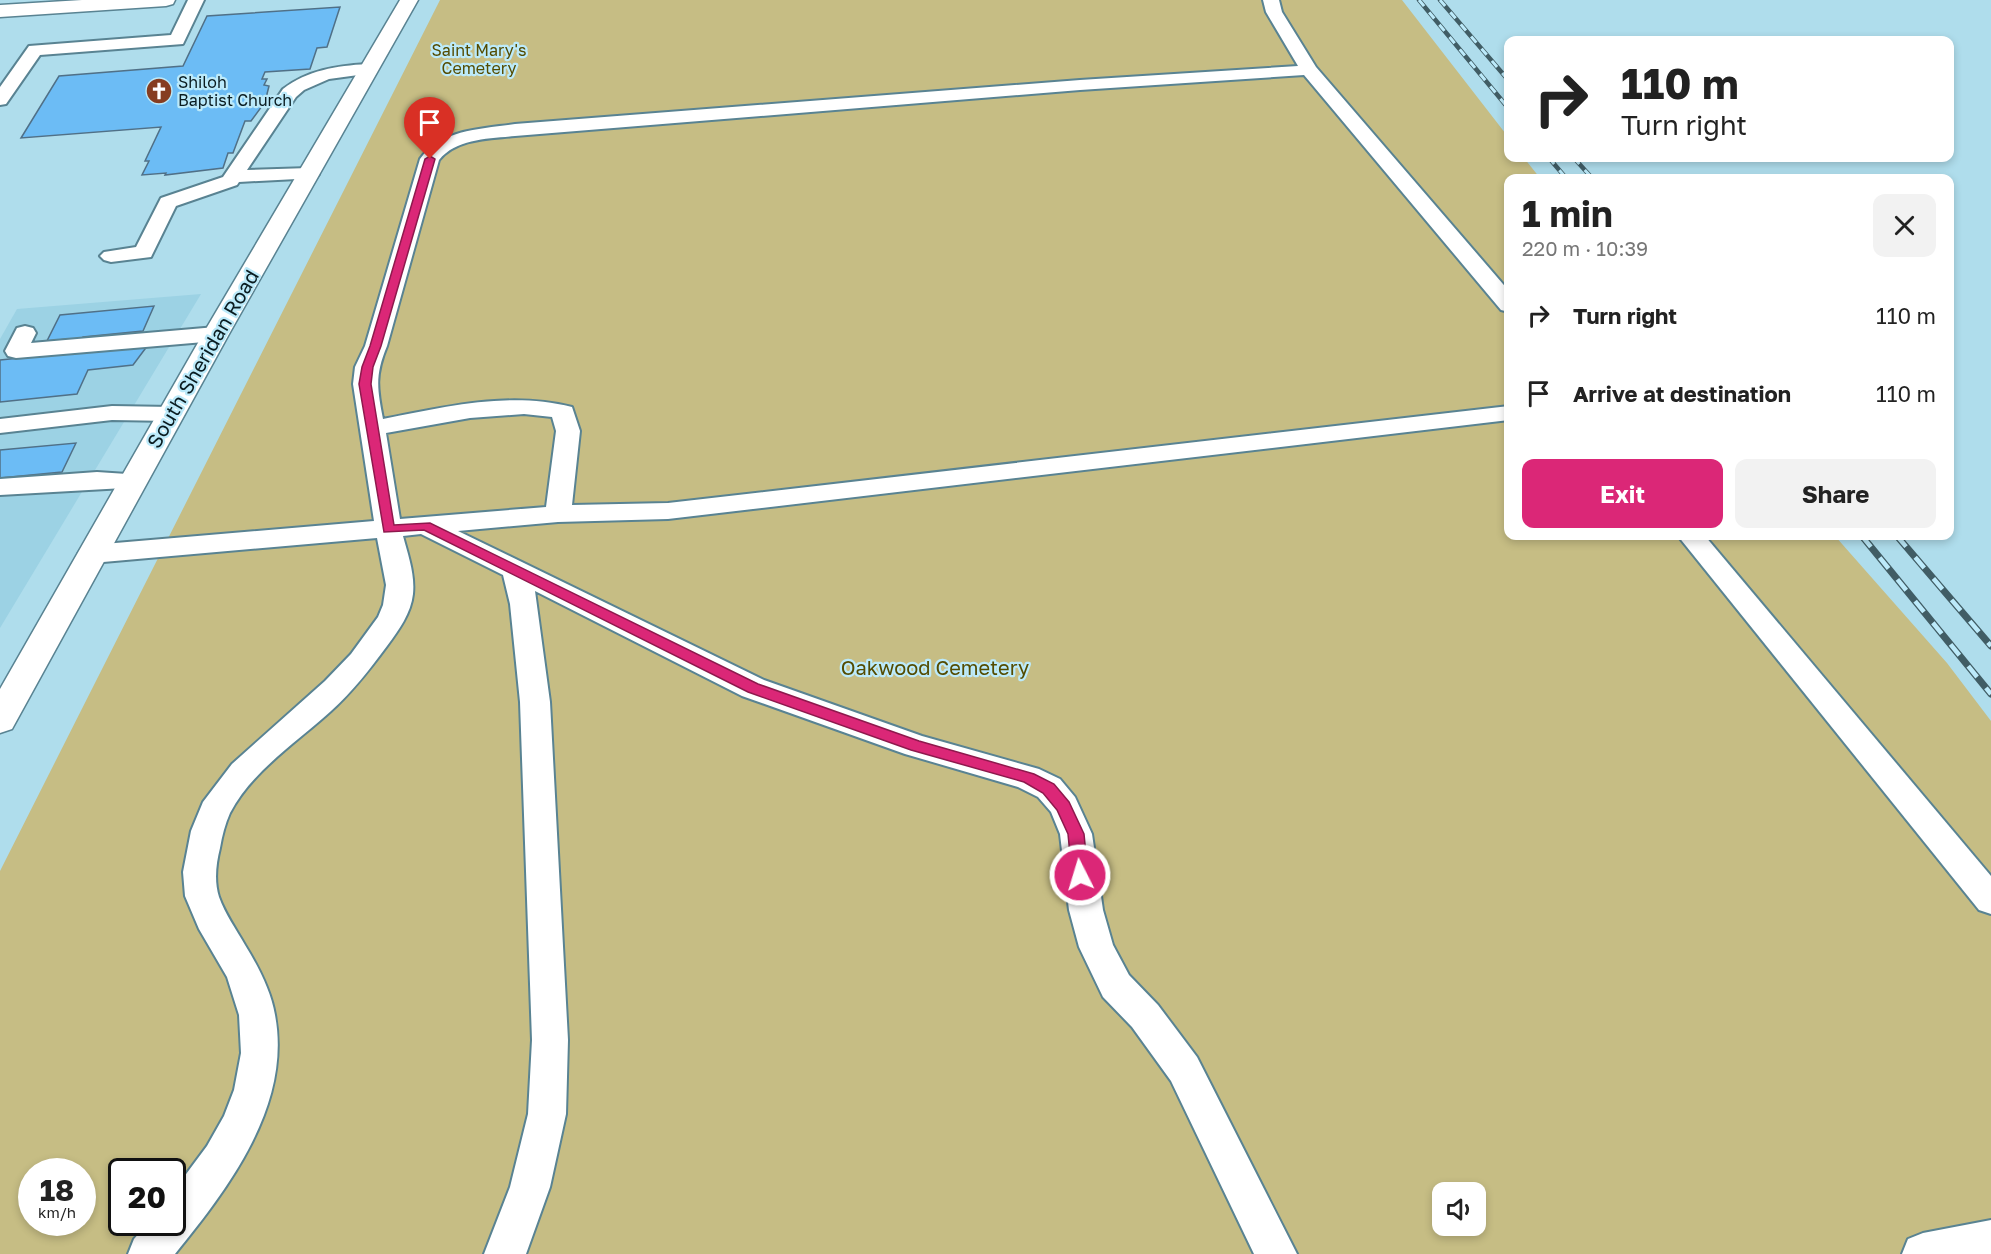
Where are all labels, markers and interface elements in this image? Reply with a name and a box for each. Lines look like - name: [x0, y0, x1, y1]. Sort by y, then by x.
- park label: Saint Mary's Cemetery: [432, 40, 526, 78]
- text: 110 m: [1621, 58, 1739, 108]
- icon: right: [1522, 60, 1600, 138]
- place label: Shiloh Baptist Church: [178, 72, 292, 110]
- church icon: Shiloh Baptist Church: [144, 76, 174, 106]
- pin: [404, 97, 455, 159]
- icon: arrive: [413, 106, 446, 139]
- text: Turn right: [1621, 109, 1747, 141]
- text: 1 min: [1522, 192, 1613, 235]
- button: close: [1873, 194, 1936, 257]
- text: 220 m · 10:39: [1522, 236, 1648, 260]
- street label: South Sheridan Road: [141, 265, 263, 452]
- icon: right: [1522, 299, 1555, 332]
- text: Turn right: [1573, 302, 1677, 329]
- text: 110 m: [1876, 302, 1936, 329]
- icon: arrive: [1522, 377, 1555, 410]
- text: Arrive at destination: [1573, 380, 1791, 407]
- text: 110 m: [1876, 380, 1936, 407]
- button: Exit: [1522, 459, 1723, 528]
- button: Share: [1735, 459, 1936, 528]
- park label: Oakwood Cemetery: [841, 655, 1029, 679]
- position arrow: [1048, 843, 1112, 907]
- speed limit sign: 20: [108, 1158, 186, 1236]
- text: 18: [40, 1172, 74, 1208]
- map controls: [1432, 1182, 1486, 1236]
- button: sound: [1432, 1182, 1486, 1236]
- text: km/h: [38, 1203, 76, 1221]

